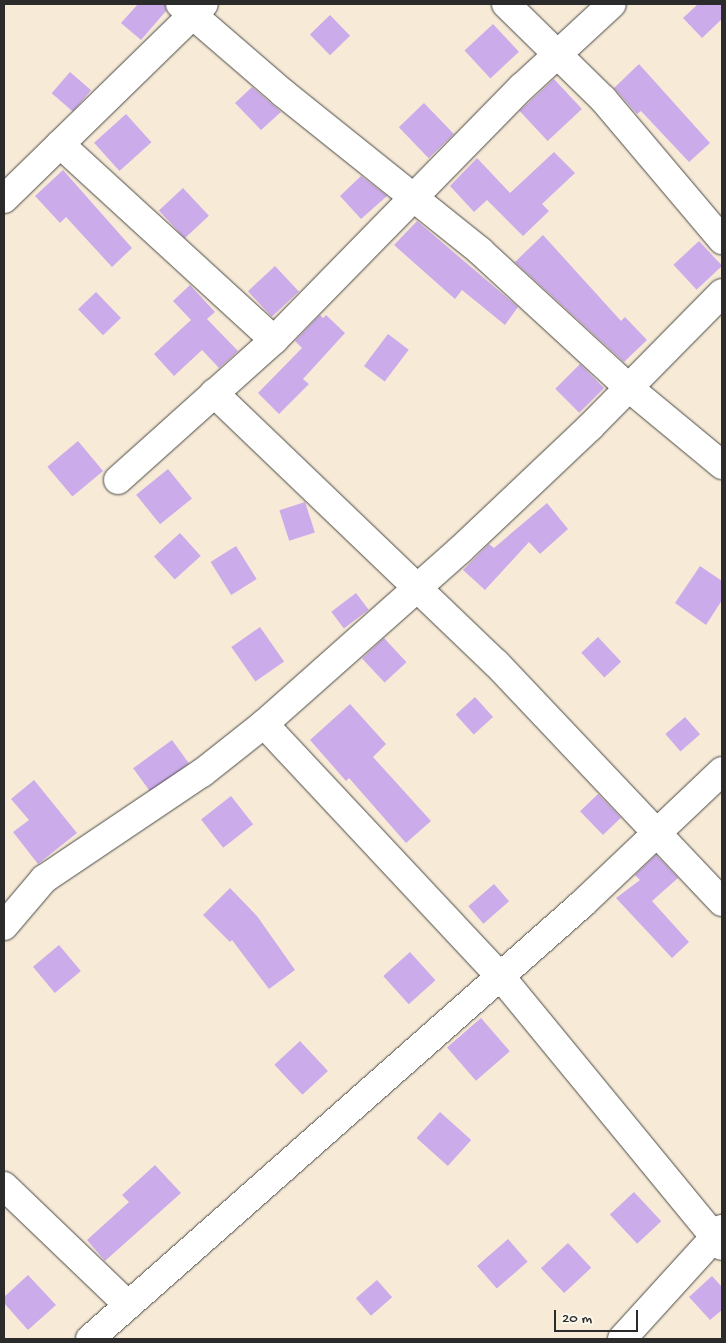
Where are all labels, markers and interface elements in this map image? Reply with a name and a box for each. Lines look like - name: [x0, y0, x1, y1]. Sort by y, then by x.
- scale bar: [556, 1300, 640, 1332]
- text: 20 m: [562, 1310, 592, 1328]

